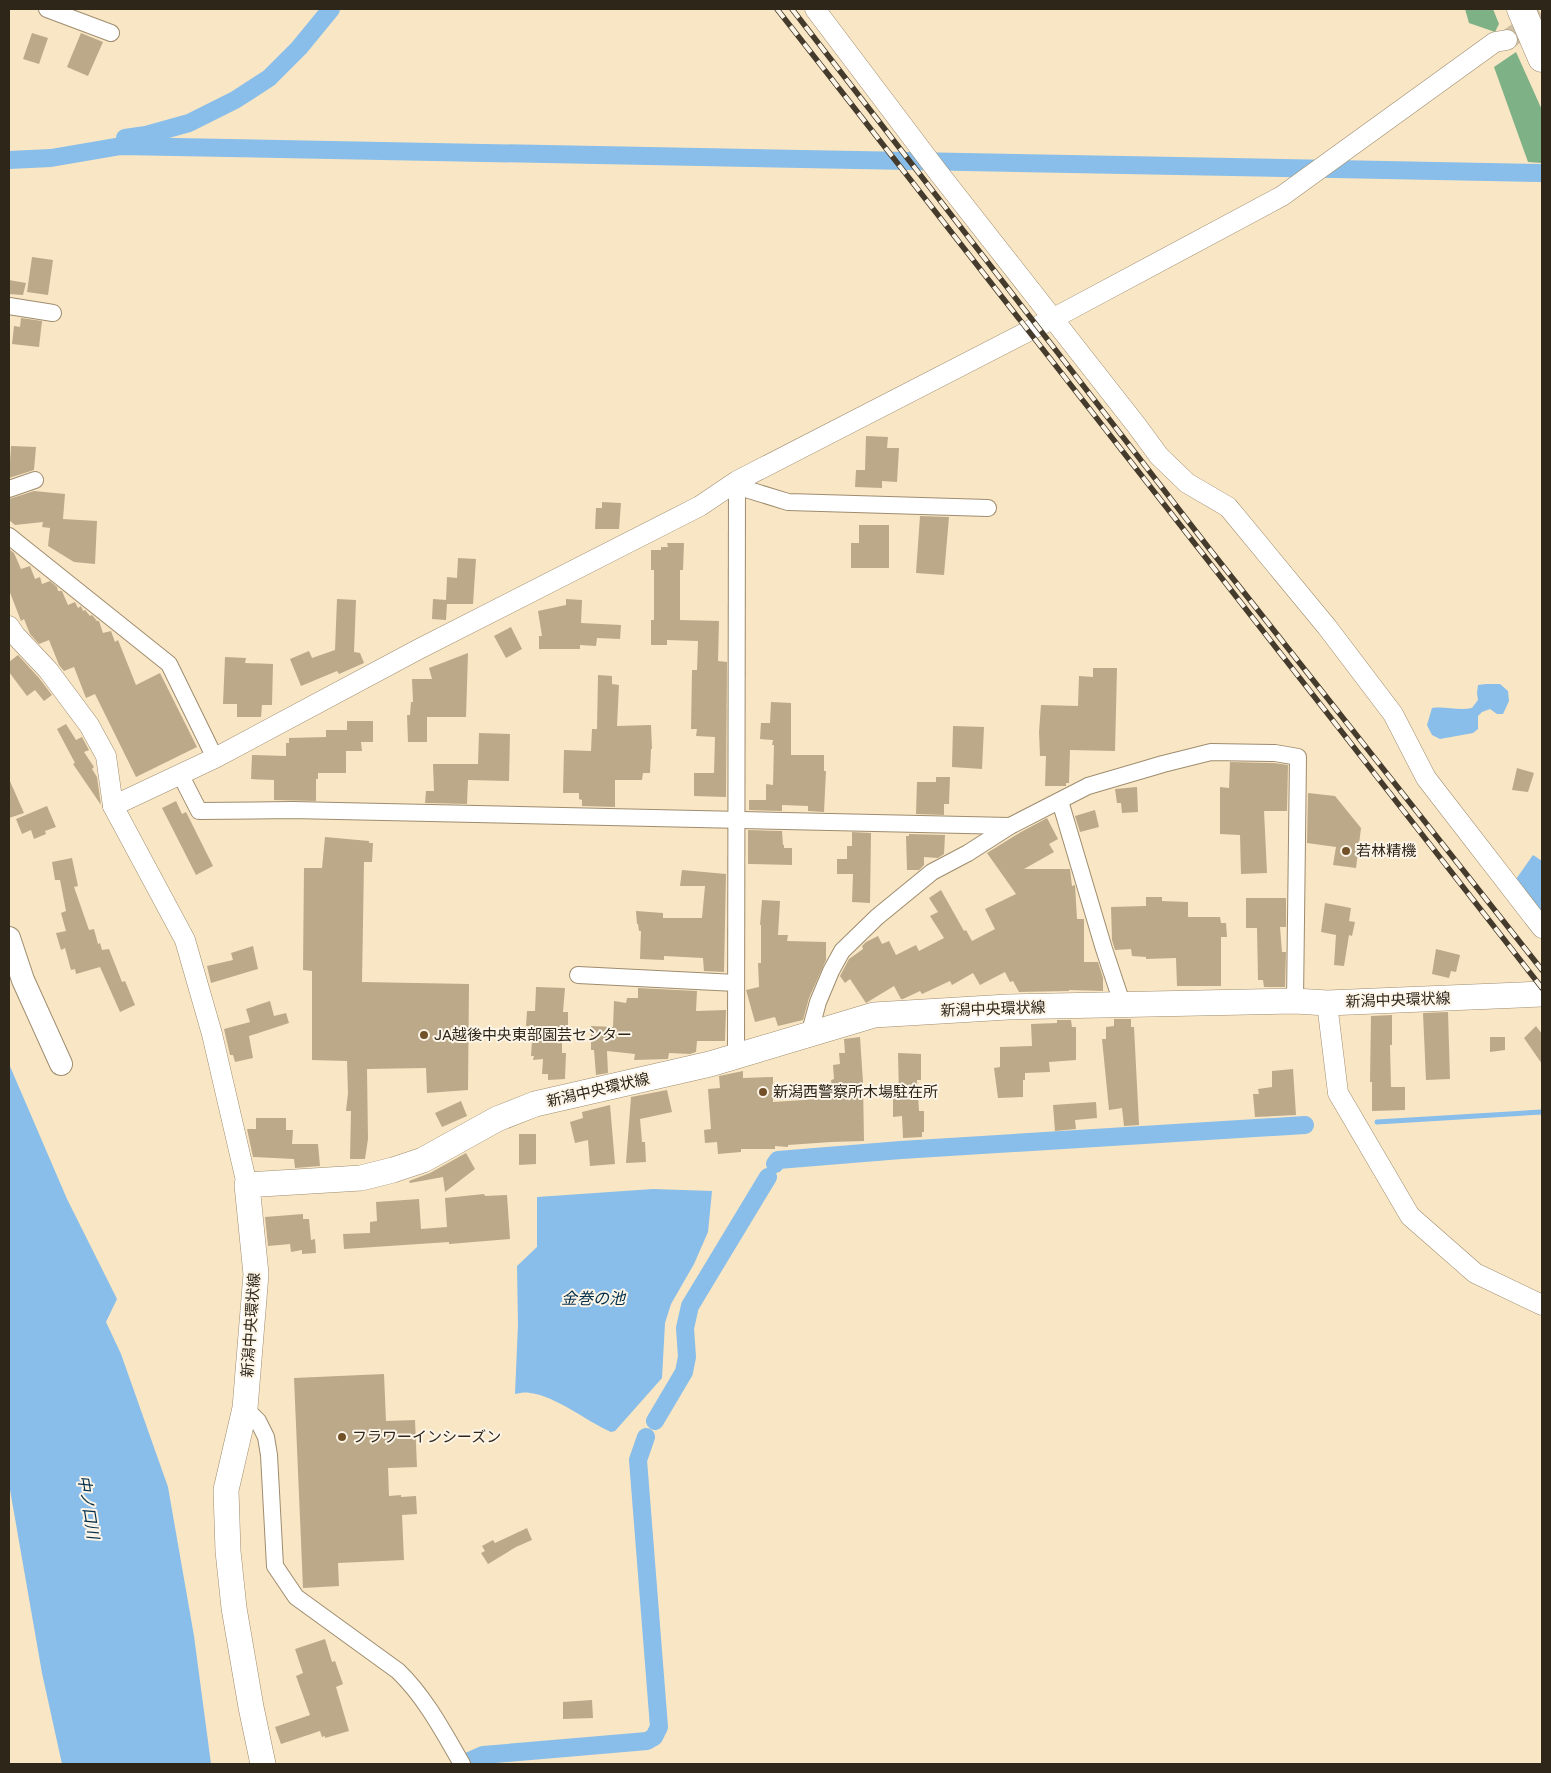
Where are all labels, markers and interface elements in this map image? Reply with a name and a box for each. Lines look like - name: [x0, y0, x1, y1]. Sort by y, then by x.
- place label: 若林精機: [1356, 841, 1416, 859]
- marker: 若林精機: [1340, 845, 1352, 857]
- street label: 新潟中央環状線: [1345, 988, 1451, 1010]
- street label: 新潟中央環状線: [940, 997, 1046, 1019]
- place label: JA越後中央東部園芸センター: [434, 1025, 632, 1043]
- marker: JA越後中央東部園芸センター: [418, 1029, 430, 1041]
- street label: 新潟中央環状線: [545, 1068, 651, 1110]
- place label: 新潟西警察所木場駐在所: [773, 1082, 938, 1100]
- marker: 新潟西警察所木場駐在所: [757, 1086, 769, 1098]
- street label: 新潟中央環状線: [237, 1272, 263, 1378]
- water label: 金巻の池: [561, 1288, 627, 1308]
- place label: フラワーインシーズン: [352, 1427, 501, 1445]
- marker: フラワーインシーズン: [336, 1431, 348, 1443]
- water label: 中ノ口川: [74, 1474, 104, 1542]

